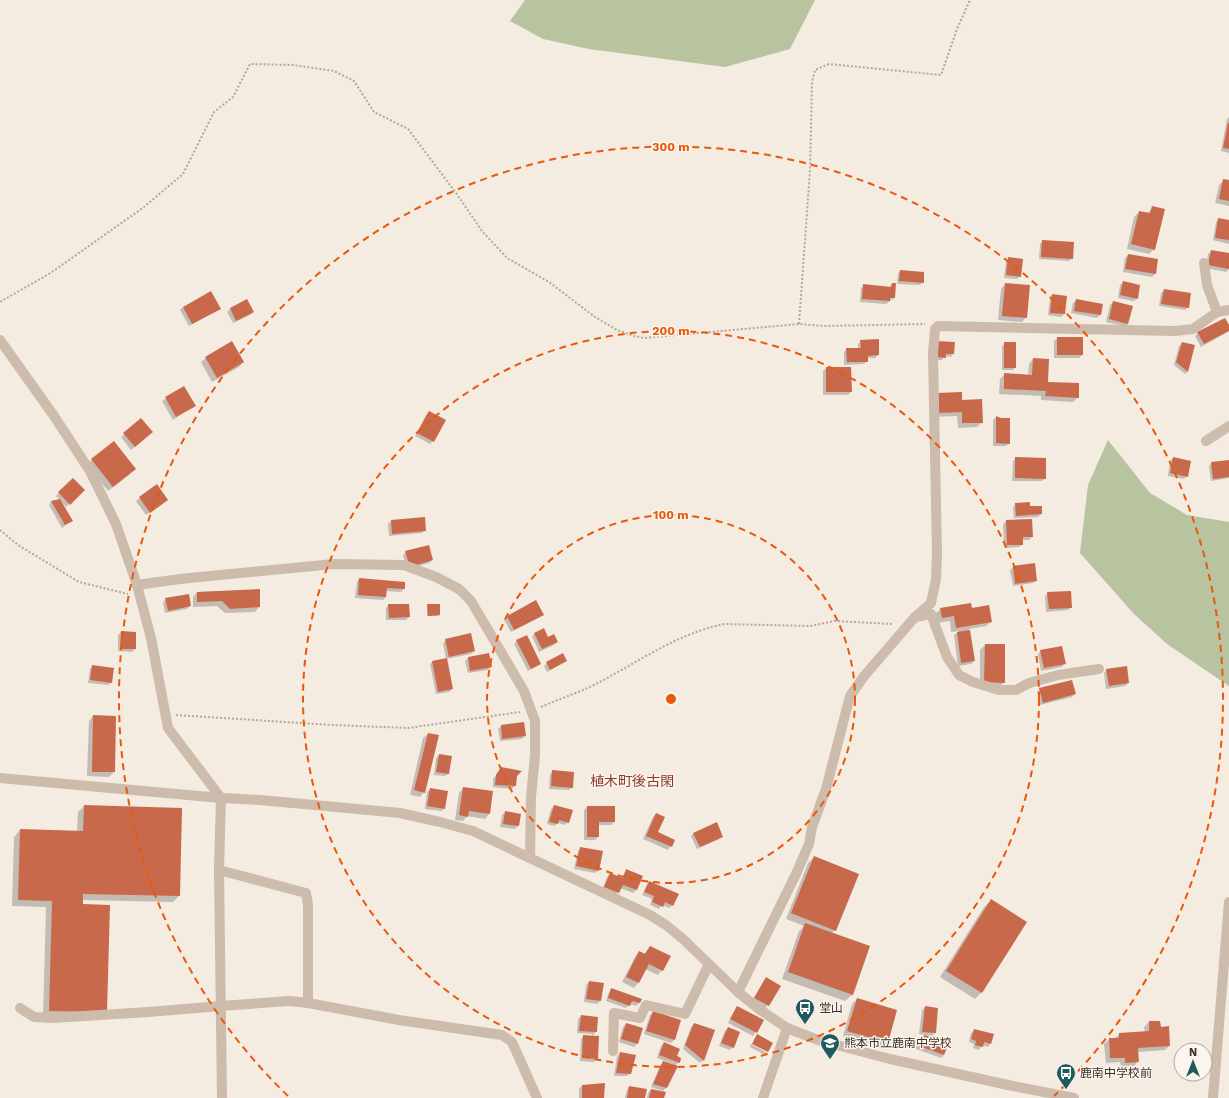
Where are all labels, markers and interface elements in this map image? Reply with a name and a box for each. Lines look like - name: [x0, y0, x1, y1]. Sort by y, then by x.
- text: 300 m: [652, 140, 690, 154]
- text: 200 m: [652, 324, 690, 338]
- text: 100 m: [653, 508, 689, 522]
- centre of rings: [664, 692, 678, 706]
- district label: 植木町後古閑: [590, 773, 674, 789]
- bus stop icon: 堂山: [794, 997, 816, 1025]
- place label: 堂山: [819, 1001, 843, 1015]
- school or university icon: 熊本市立鹿南中学校: [819, 1032, 841, 1060]
- place label: 熊本市立鹿南中学校: [844, 1036, 952, 1050]
- north arrow: [1173, 1042, 1213, 1082]
- text: N: [1189, 1046, 1197, 1059]
- bus stop icon: 鹿南中学校前: [1055, 1062, 1077, 1090]
- place label: 鹿南中学校前: [1080, 1066, 1152, 1080]

